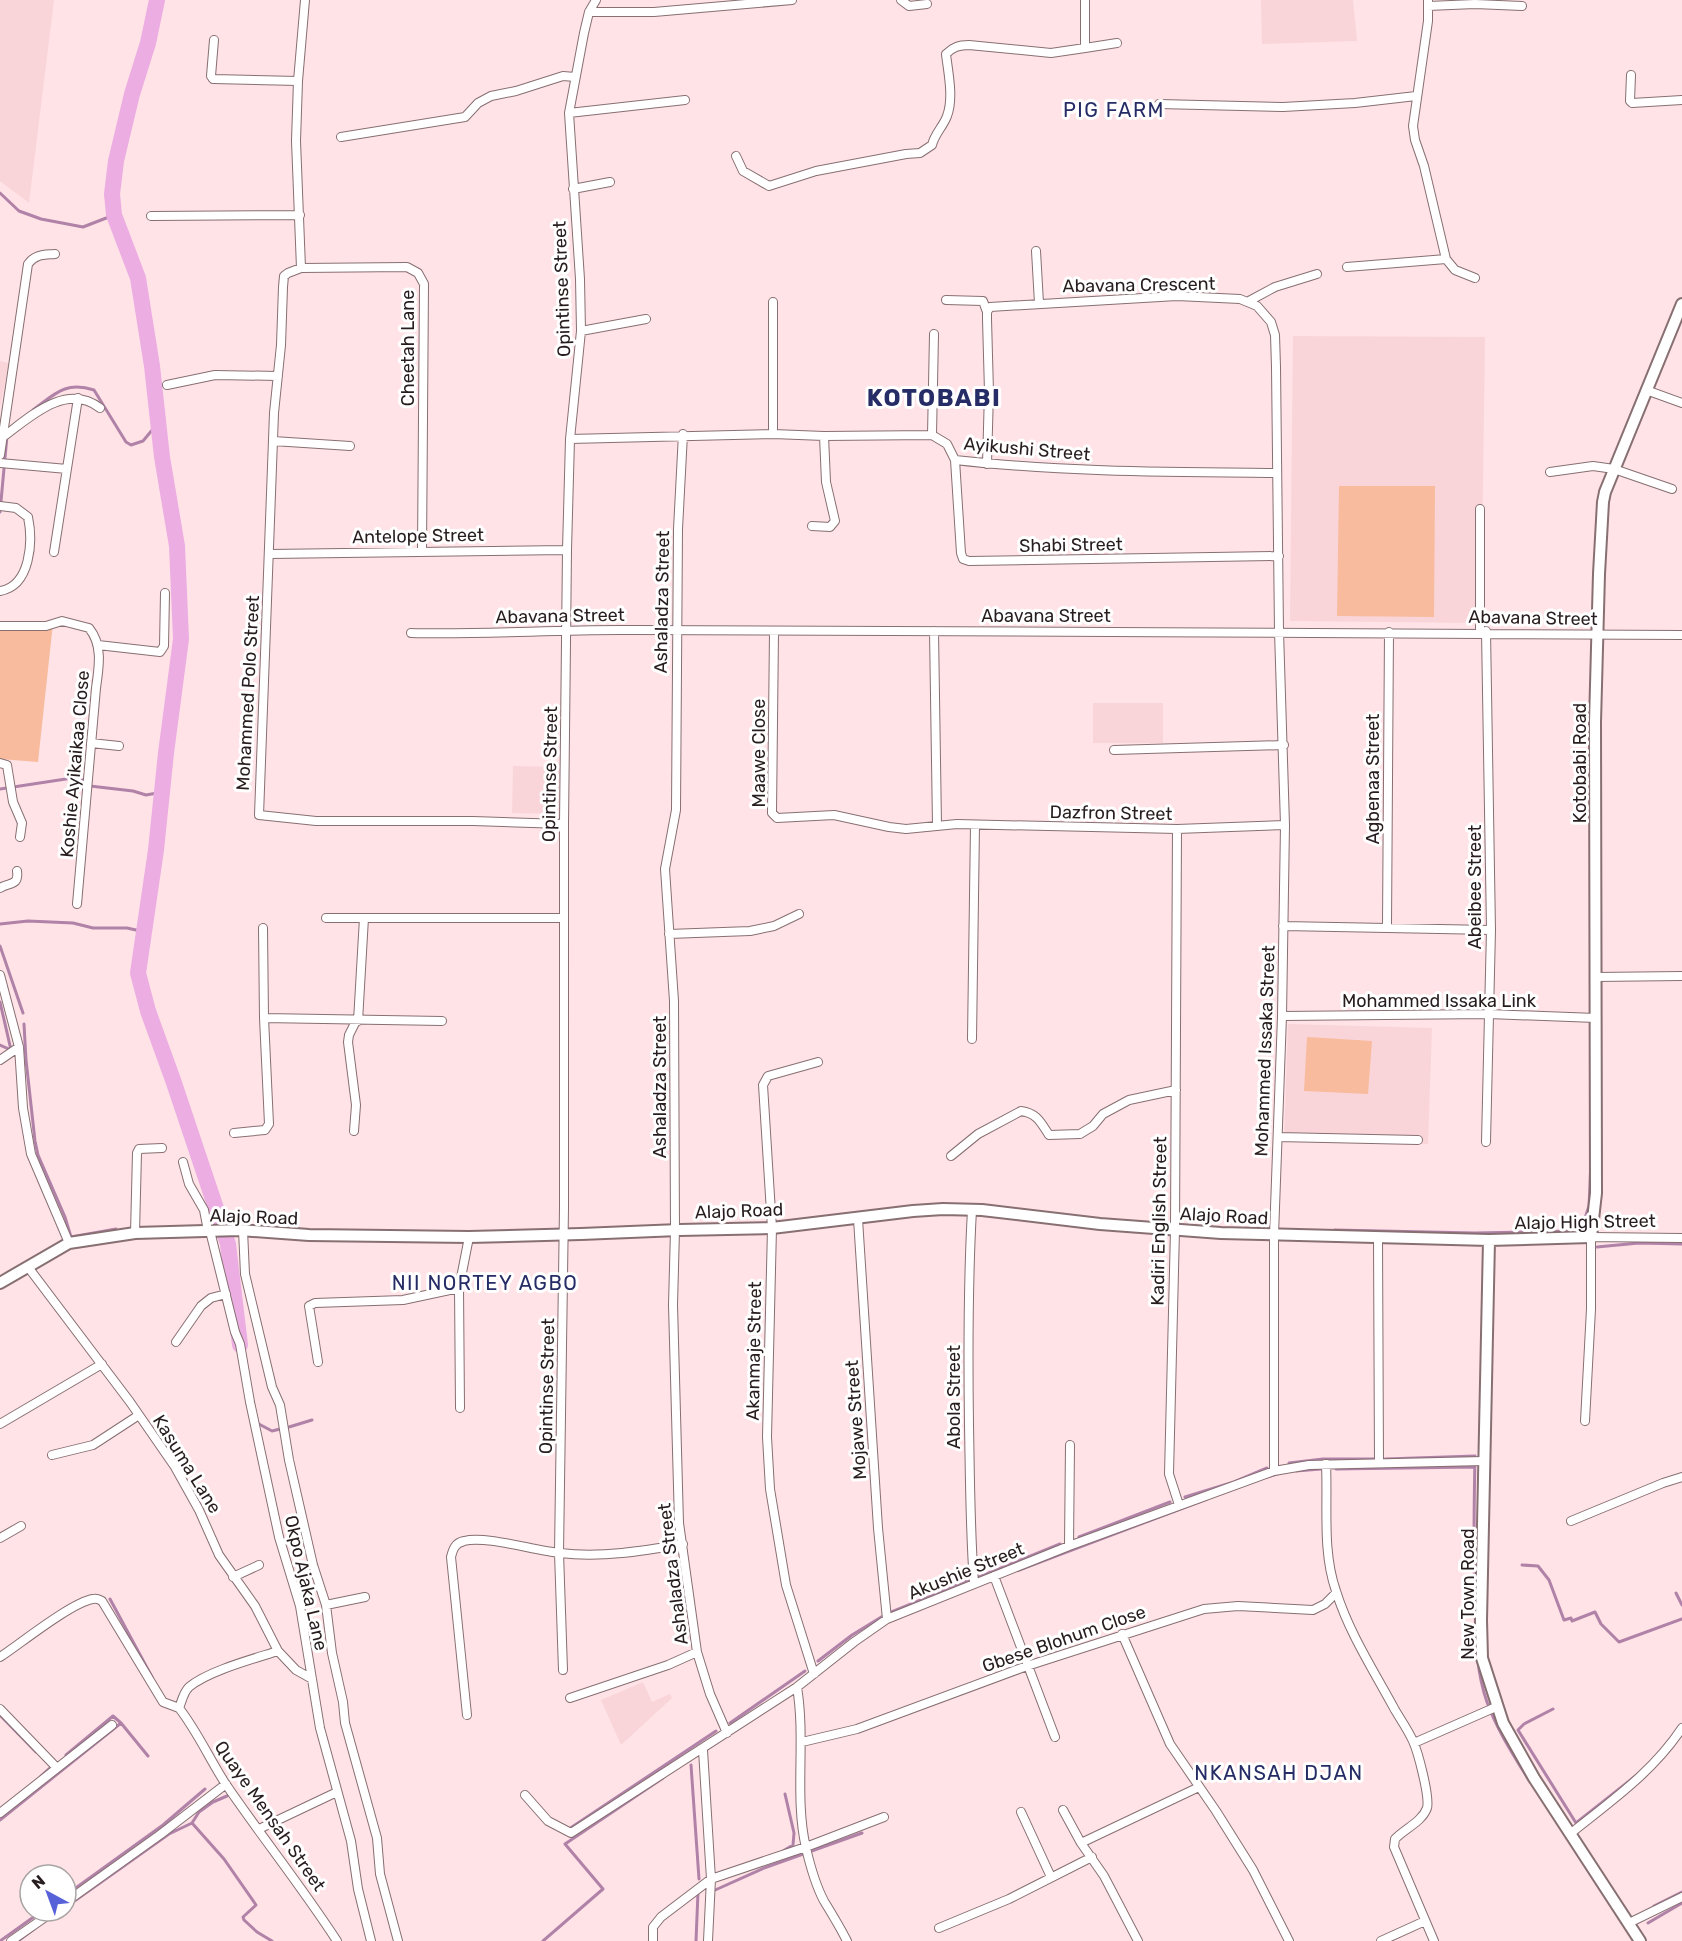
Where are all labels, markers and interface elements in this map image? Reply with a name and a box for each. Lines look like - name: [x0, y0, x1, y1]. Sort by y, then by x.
- district label: PIG FARM: [1063, 98, 1165, 122]
- street label: Opintinse Street: [549, 221, 575, 357]
- street label: Abavana Crescent: [1062, 273, 1216, 297]
- street label: Cheetah Lane: [397, 290, 419, 406]
- district label: KOTOBABI: [867, 384, 1001, 412]
- street label: Ayikushi Street: [963, 433, 1091, 465]
- street label: Antelope Street: [352, 524, 484, 548]
- street label: Ashaladza Street: [650, 530, 674, 674]
- street label: Shabi Street: [1019, 533, 1123, 557]
- street label: Mohammed Polo Street: [232, 595, 264, 791]
- street label: Abavana Street: [495, 604, 625, 628]
- street label: Abavana Street: [981, 605, 1111, 627]
- street label: Abavana Street: [1468, 606, 1598, 630]
- street label: Koshie Ayikaikaa Close: [56, 670, 94, 858]
- street label: Maawe Close: [748, 699, 770, 807]
- street label: Kotobabi Road: [1569, 703, 1591, 823]
- street label: Opintinse Street: [538, 706, 562, 842]
- street label: Agbenaa Street: [1362, 714, 1384, 844]
- street label: Dazfron Street: [1049, 801, 1173, 825]
- street label: Abeibee Street: [1464, 825, 1486, 949]
- street label: Mohammed Issaka Street: [1250, 945, 1280, 1157]
- street label: Mohammed Issaka Link: [1342, 990, 1537, 1012]
- street label: Ashaladza Street: [649, 1016, 671, 1158]
- street label: Kadiri English Street: [1147, 1136, 1171, 1306]
- street label: Alajo Road: [694, 1198, 784, 1224]
- street label: Alajo Road: [1179, 1203, 1269, 1229]
- street label: Alajo Road: [209, 1204, 299, 1230]
- street label: Alajo High Street: [1514, 1210, 1656, 1234]
- district label: NII NORTEY AGBO: [392, 1271, 578, 1295]
- street label: Akanmaje Street: [742, 1281, 766, 1421]
- street label: Opintinse Street: [535, 1318, 559, 1454]
- street label: Abola Street: [943, 1345, 965, 1449]
- street label: Mojawe Street: [841, 1359, 871, 1481]
- street label: Kasuma Lane: [148, 1411, 226, 1517]
- street label: Ashaladza Street: [653, 1502, 693, 1646]
- street label: Okpo Ajaka Lane: [280, 1513, 332, 1653]
- street label: New Town Road: [1457, 1528, 1479, 1660]
- street label: Akushie Street: [905, 1538, 1027, 1604]
- street label: Gbese Blohum Close: [979, 1601, 1149, 1677]
- street label: Quaye Mensah Street: [210, 1737, 330, 1895]
- district label: NKANSAH DJAN: [1194, 1761, 1364, 1785]
- north arrow: [18, 1863, 78, 1923]
- text: N: [28, 1871, 49, 1893]

